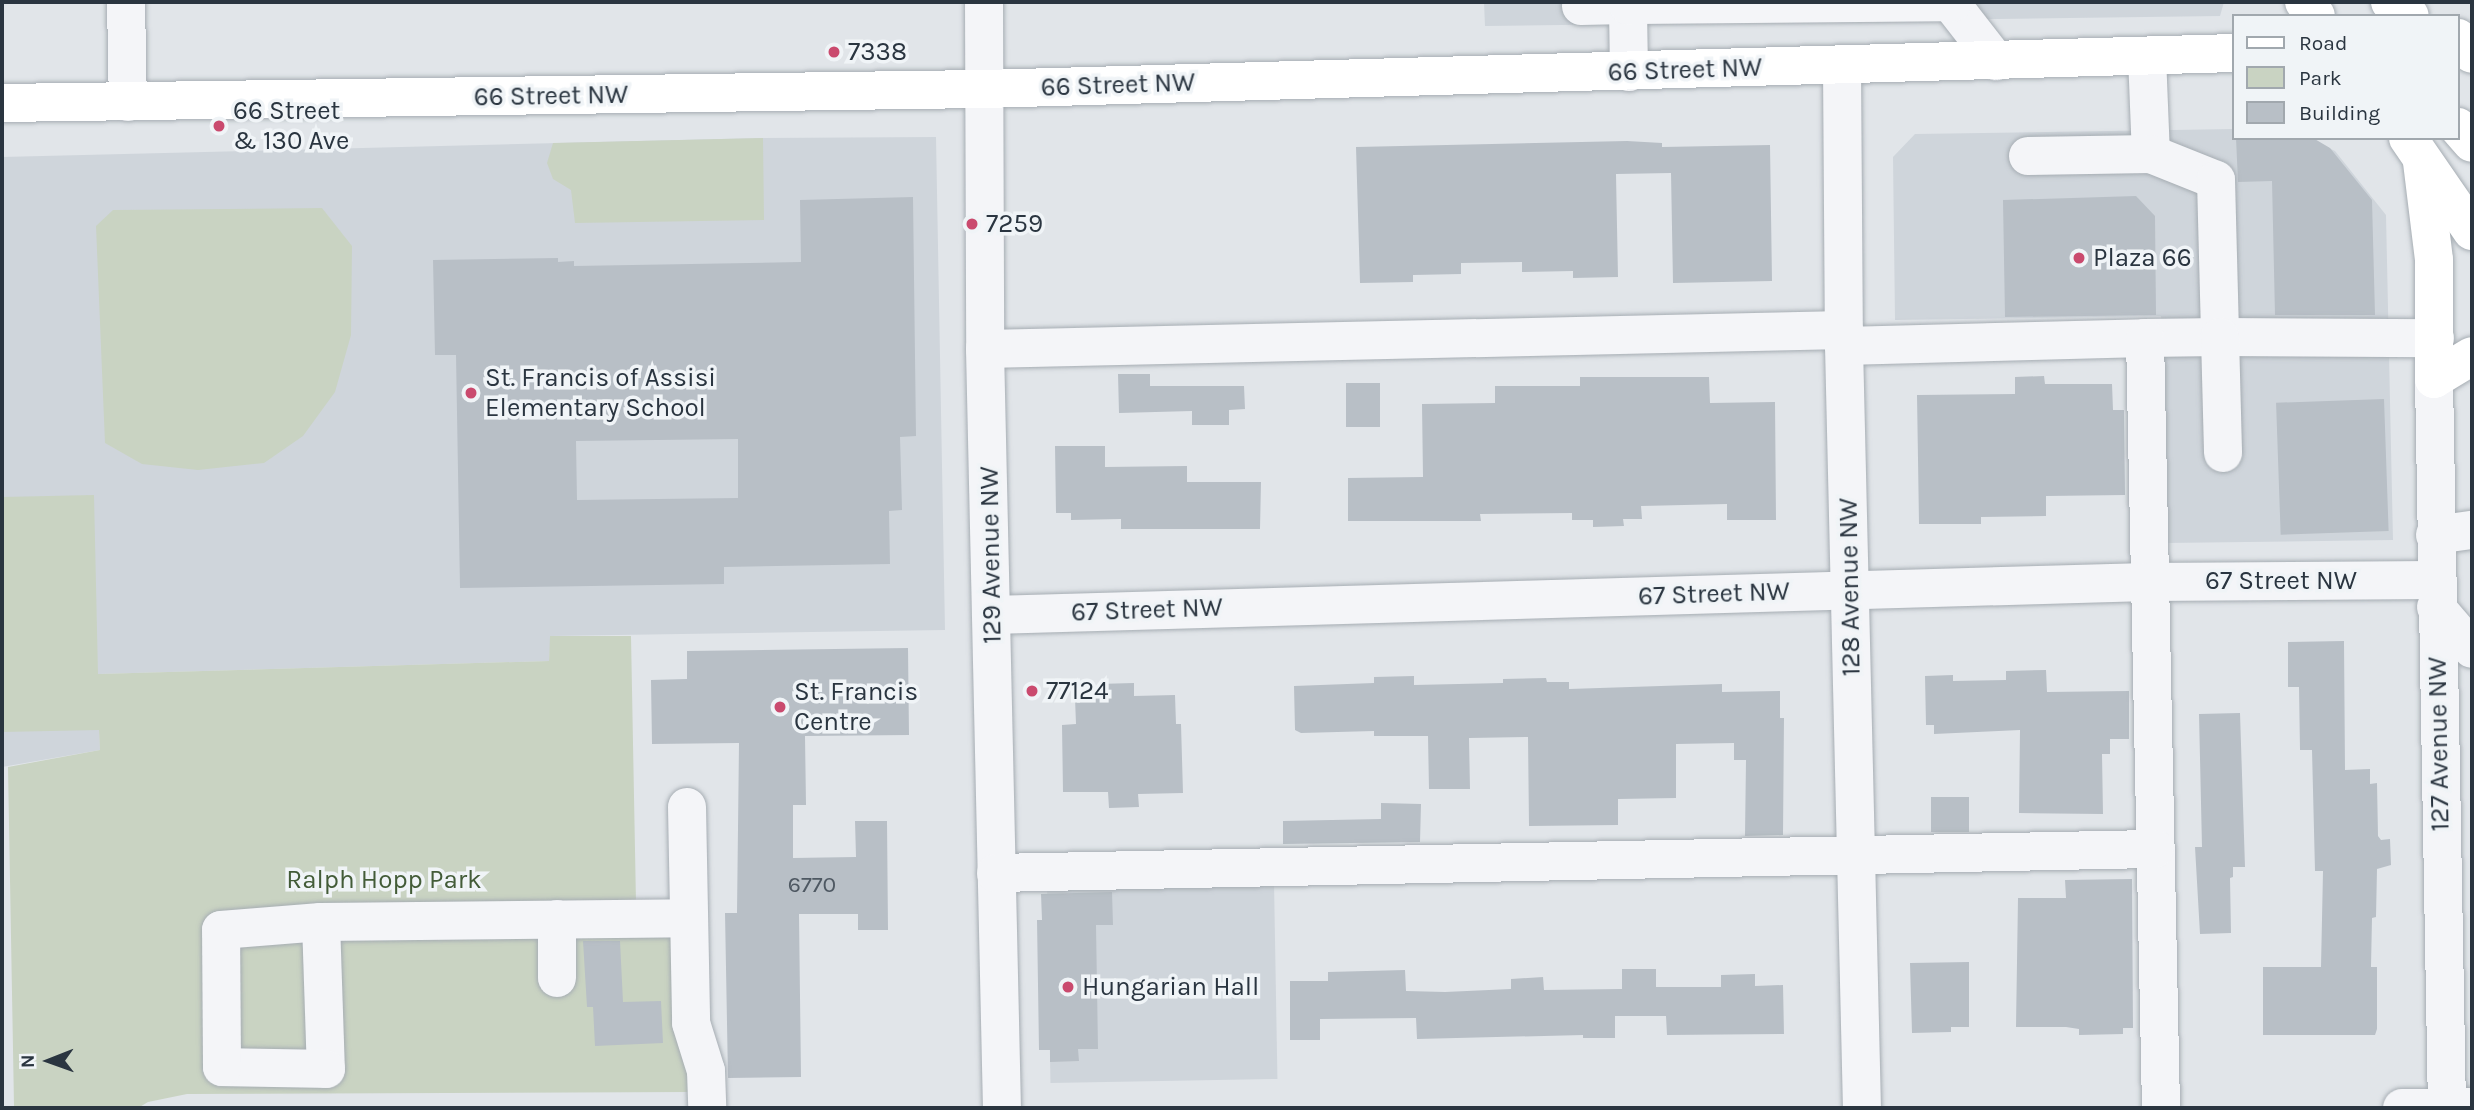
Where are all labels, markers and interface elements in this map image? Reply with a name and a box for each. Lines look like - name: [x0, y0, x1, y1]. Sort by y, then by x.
- legend: [2232, 14, 2460, 140]
- text: Road: [2299, 31, 2347, 55]
- place label: 7338: [848, 36, 907, 68]
- marker: 7338: [826, 44, 842, 60]
- street label: 66 Street NW: [1607, 52, 1763, 88]
- text: Park: [2299, 66, 2342, 90]
- street label: 66 Street NW: [1040, 67, 1196, 103]
- street label: 66 Street NW: [473, 79, 629, 113]
- place label: 66 Street & 130 Ave: [233, 95, 349, 156]
- text: Building: [2299, 101, 2380, 125]
- marker: 66 Street & 130 Ave: [211, 118, 227, 134]
- place label: 7259: [986, 208, 1043, 240]
- marker: 7259: [964, 216, 980, 232]
- place label: Plaza 66: [2093, 242, 2192, 274]
- marker: Plaza 66: [2071, 250, 2087, 266]
- place label: St. Francis of Assisi Elementary School: [485, 362, 716, 424]
- marker: St. Francis of Assisi Elementary School: [463, 385, 479, 401]
- street label: 129 Avenue NW: [974, 466, 1008, 644]
- street label: 128 Avenue NW: [1833, 497, 1867, 677]
- street label: 67 Street NW: [2205, 565, 2357, 597]
- street label: 67 Street NW: [1638, 576, 1790, 612]
- street label: 67 Street NW: [1071, 592, 1223, 628]
- street label: 127 Avenue NW: [2422, 656, 2456, 832]
- place label: 77124: [1046, 675, 1109, 707]
- place label: St. Francis Centre: [794, 676, 918, 738]
- marker: 77124: [1024, 683, 1040, 699]
- marker: St. Francis Centre: [772, 699, 788, 715]
- park label: Ralph Hopp Park: [286, 864, 482, 896]
- house number: 6770: [788, 871, 836, 899]
- place label: Hungarian Hall: [1082, 971, 1259, 1003]
- marker: Hungarian Hall: [1060, 979, 1076, 995]
- north arrow: [14, 1026, 84, 1096]
- text: N: [17, 1054, 39, 1068]

